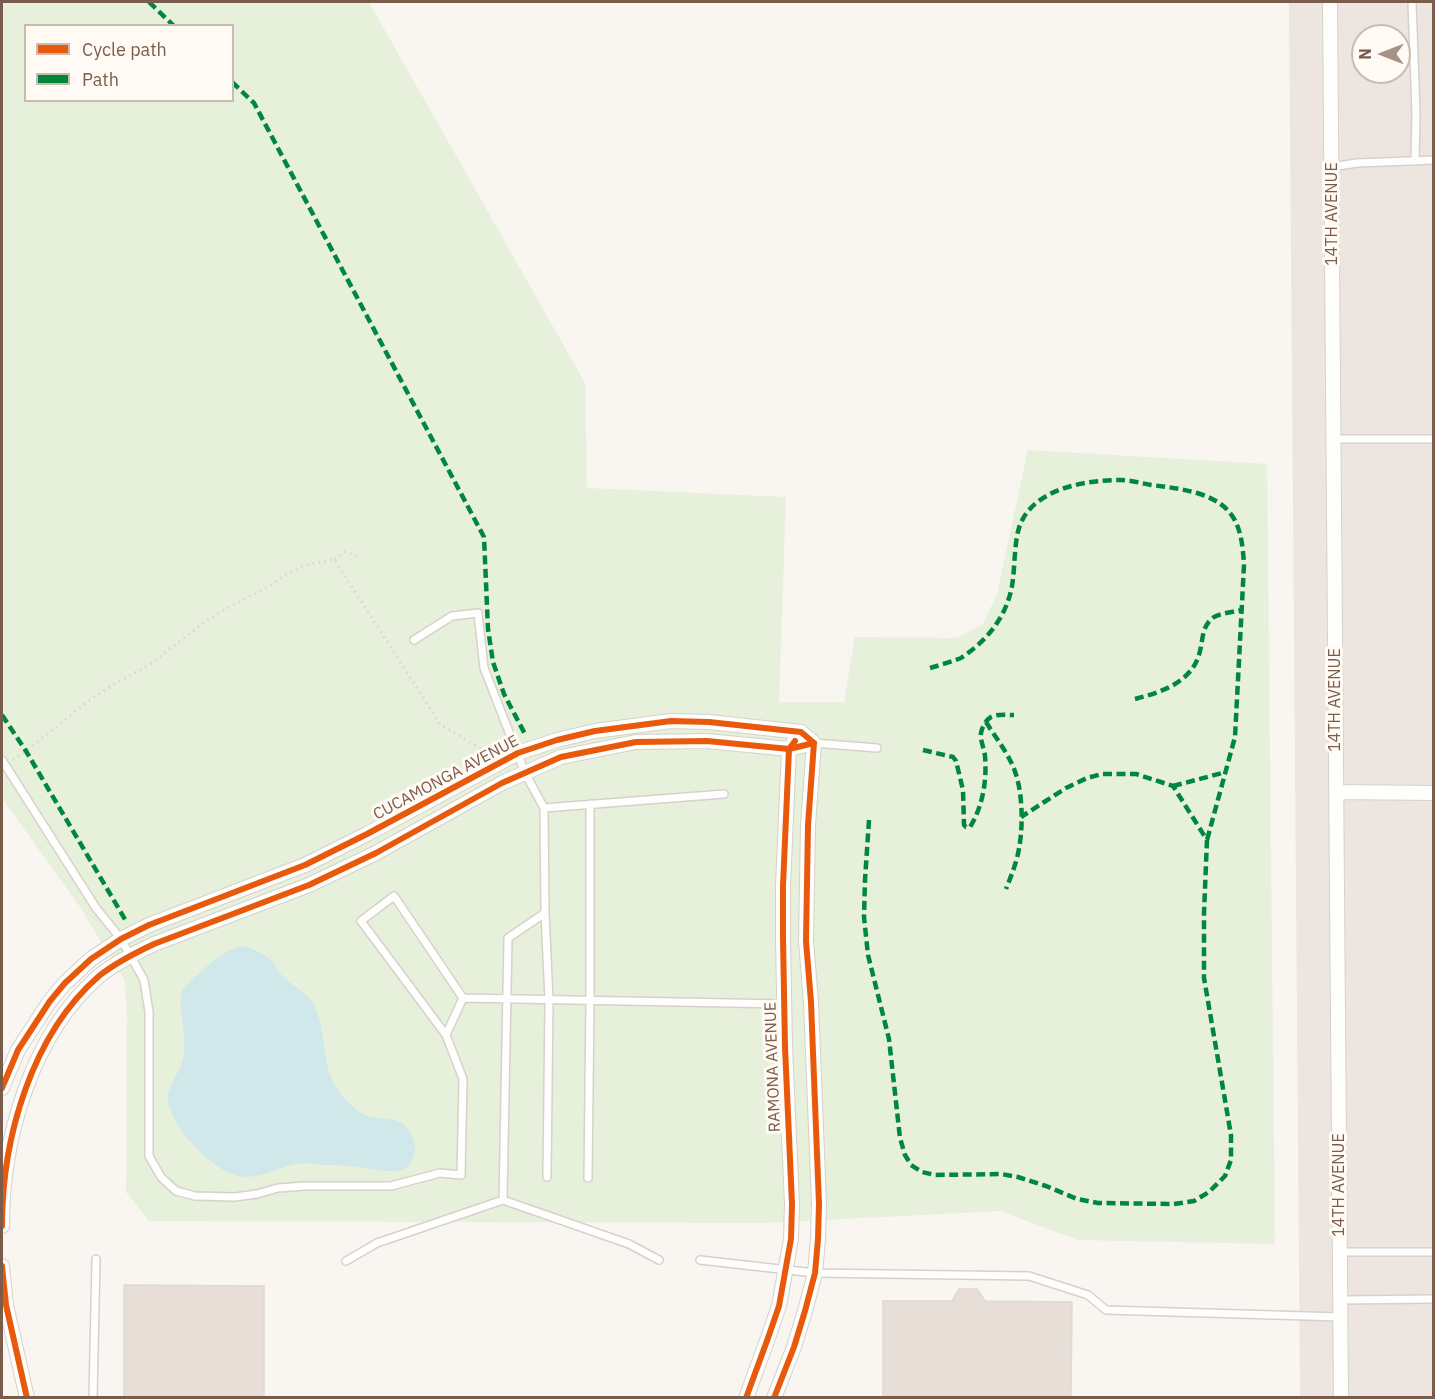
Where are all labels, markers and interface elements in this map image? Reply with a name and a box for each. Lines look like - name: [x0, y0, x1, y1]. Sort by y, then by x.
- legend: [24, 24, 234, 102]
- north arrow: [1351, 24, 1411, 84]
- text: Cycle path: [82, 38, 167, 61]
- text: N: [1355, 48, 1375, 60]
- text: Path: [82, 68, 119, 91]
- street label: 14TH AVENUE: [1322, 162, 1342, 266]
- street label: 14TH AVENUE: [1325, 648, 1345, 752]
- street label: CUCAMONGA AVENUE: [370, 732, 522, 824]
- street label: RAMONA AVENUE: [761, 1002, 785, 1132]
- street label: 14TH AVENUE: [1329, 1133, 1349, 1237]

